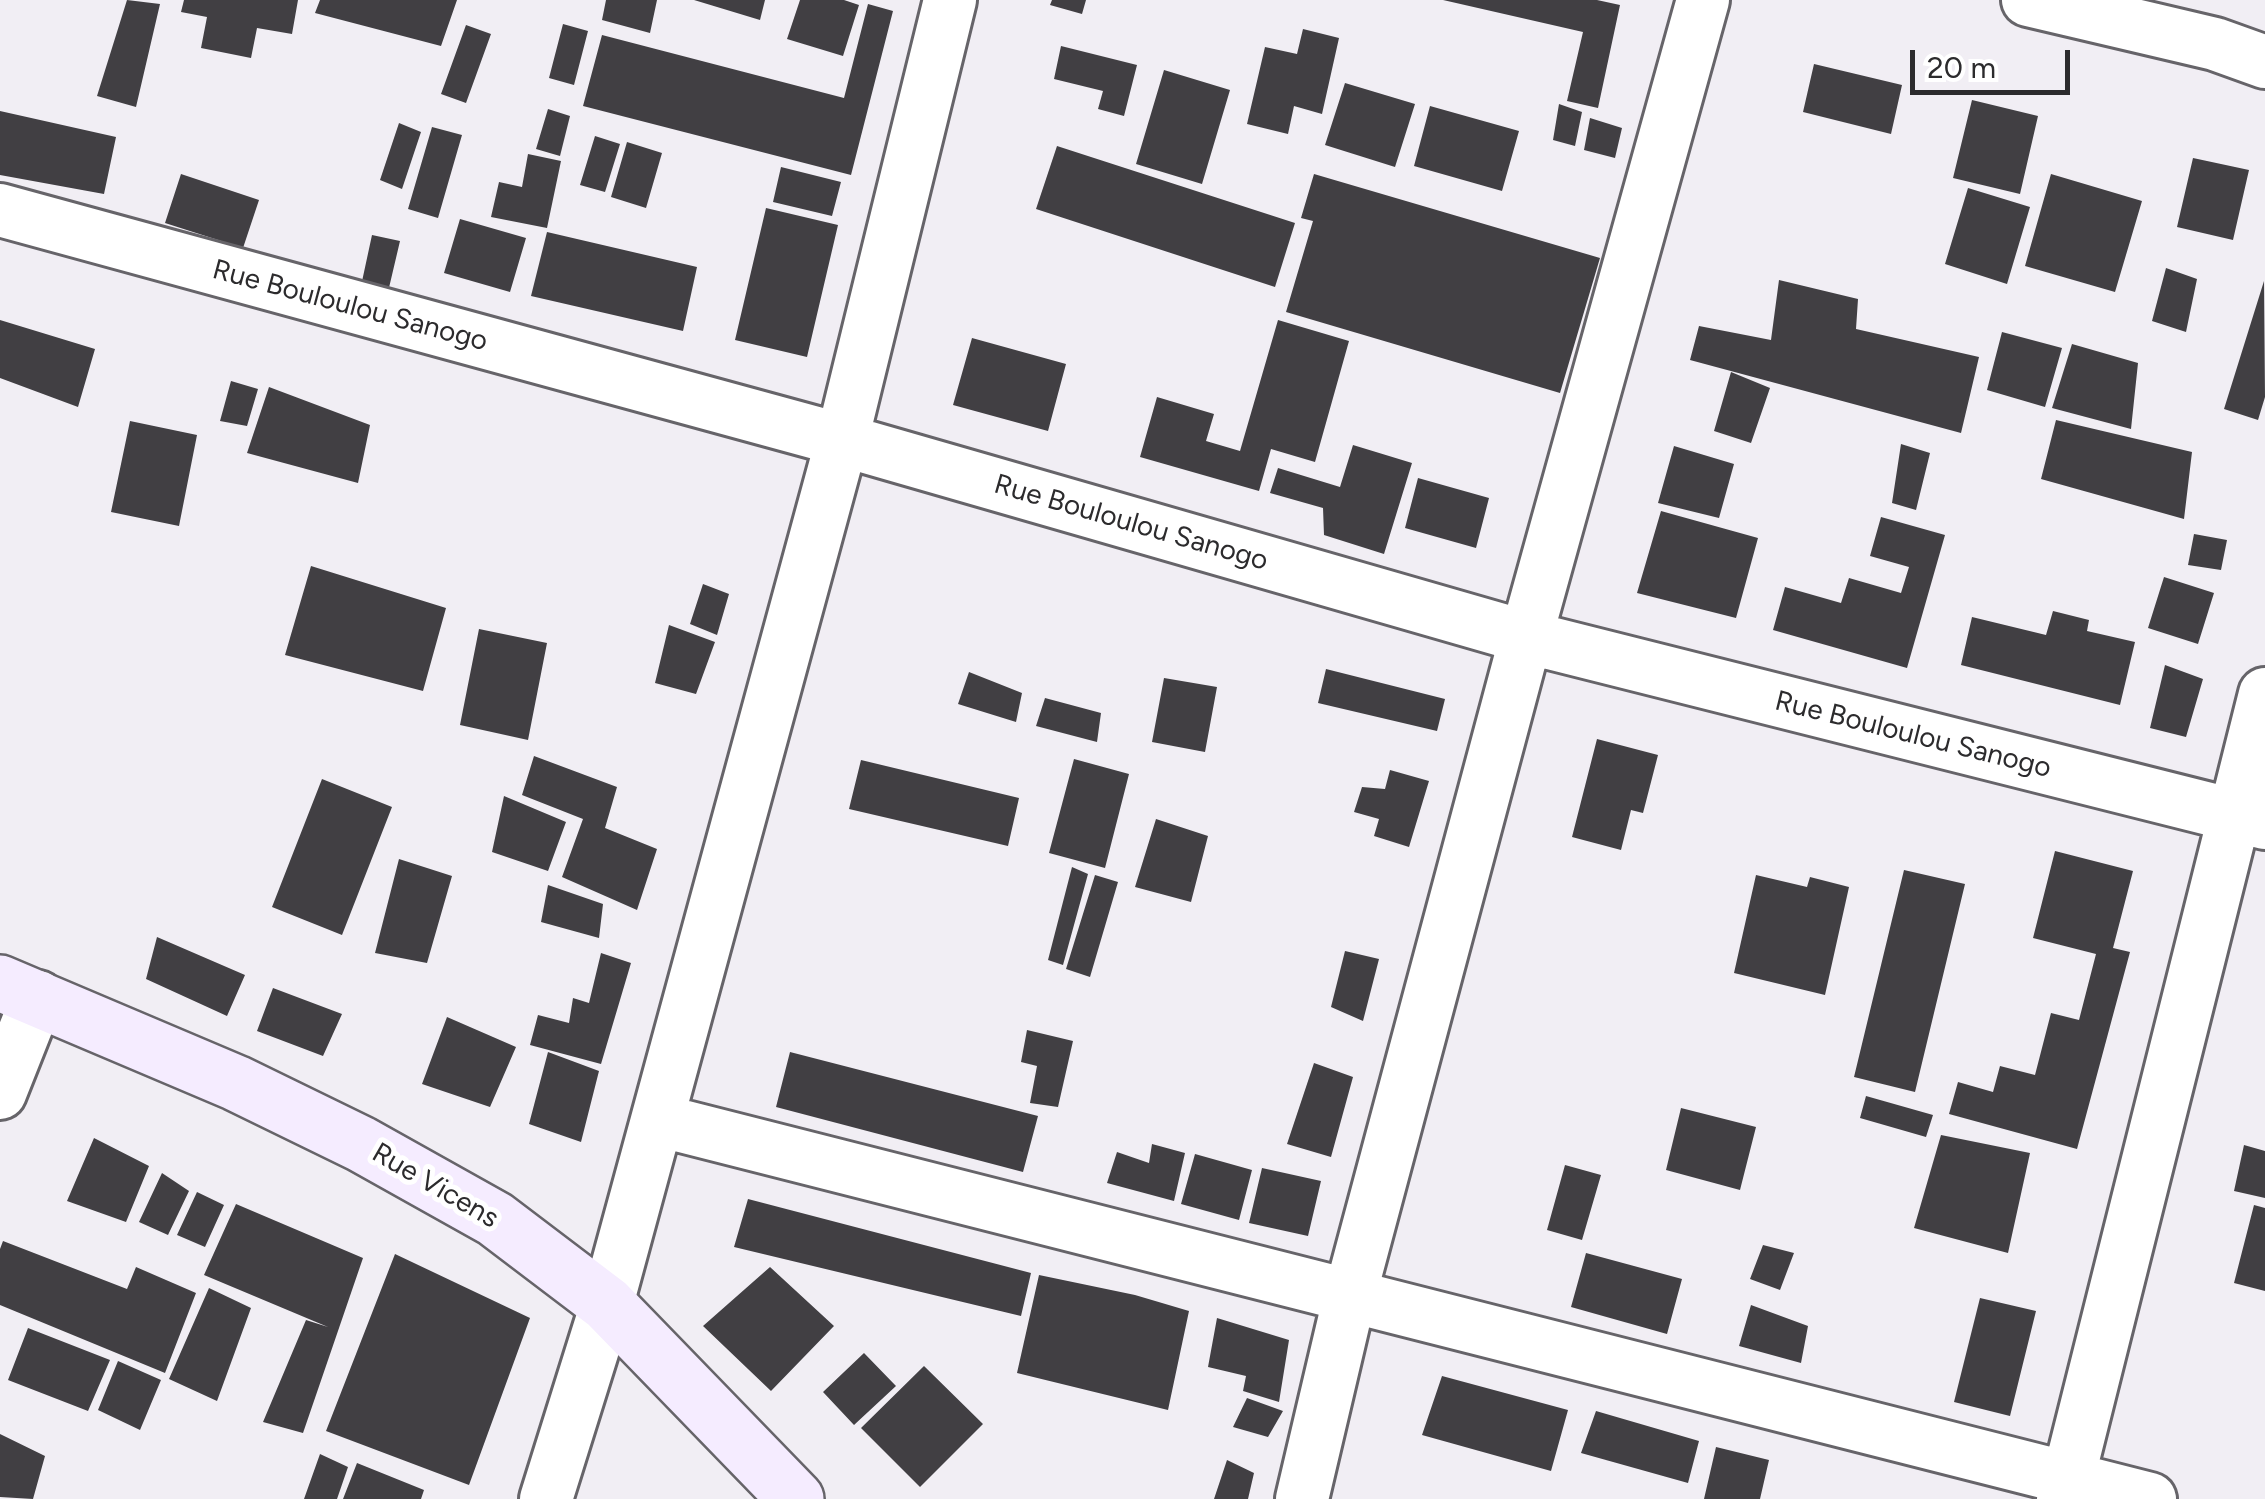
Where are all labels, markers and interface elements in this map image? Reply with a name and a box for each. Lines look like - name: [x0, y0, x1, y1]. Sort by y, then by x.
- scale bar: [1915, 30, 2075, 92]
- text: 20 m: [1927, 49, 1996, 86]
- street label: Rue Bouloulou Sanogo: [209, 253, 491, 359]
- street label: Rue Bouloulou Sanogo: [990, 468, 1272, 578]
- street label: Rue Bouloulou Sanogo: [1771, 684, 2055, 786]
- street label: Rue Vicens: [366, 1136, 504, 1236]

